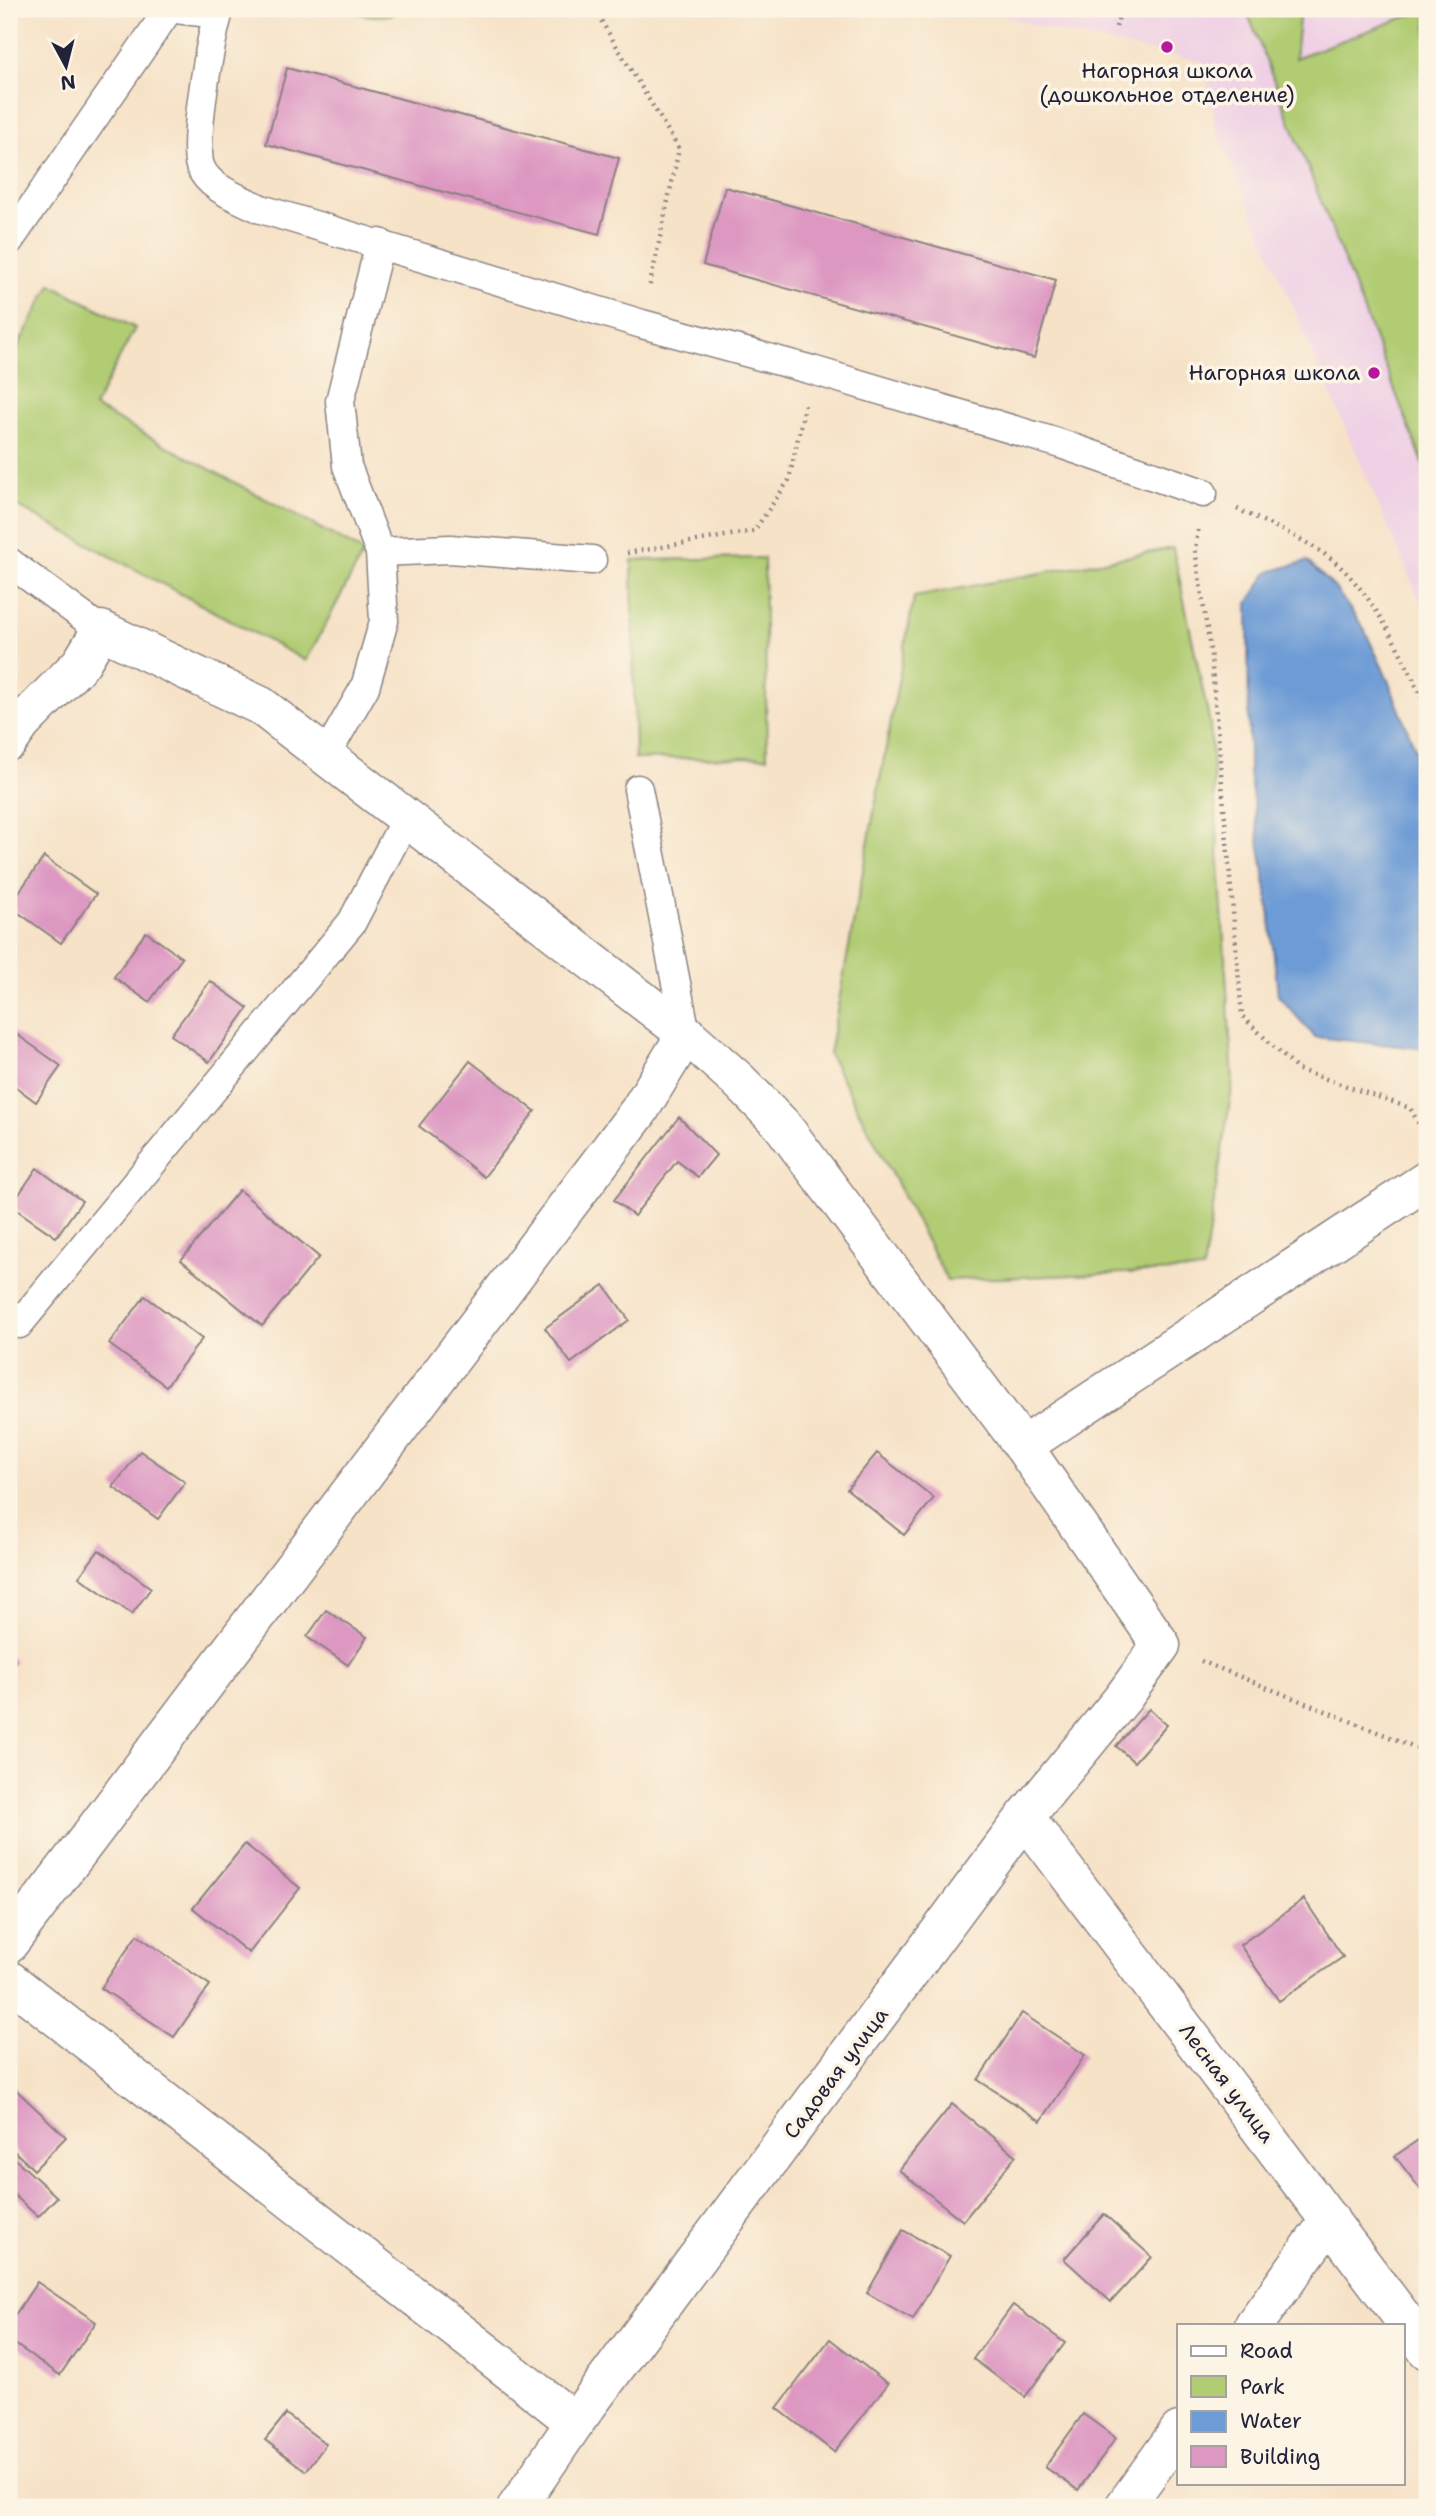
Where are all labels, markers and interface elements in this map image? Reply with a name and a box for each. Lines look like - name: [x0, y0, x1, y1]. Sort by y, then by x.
- north arrow: [32, 32, 102, 102]
- marker: Нагорная школа (дошкольное отделение): [1159, 39, 1175, 55]
- place label: Нагорная школа (дошкольное отделение): [1039, 57, 1295, 109]
- text: N: [59, 69, 77, 96]
- place label: Нагорная школа: [1189, 359, 1360, 387]
- marker: Нагорная школа: [1366, 365, 1382, 381]
- street label: Садовая улица: [777, 2002, 895, 2144]
- street label: Лесная улица: [1173, 2017, 1281, 2149]
- legend: [1177, 2324, 1404, 2484]
- text: Road: [1240, 2337, 1293, 2365]
- text: Park: [1240, 2373, 1285, 2401]
- text: Water: [1240, 2407, 1302, 2435]
- text: Building: [1240, 2443, 1320, 2471]

